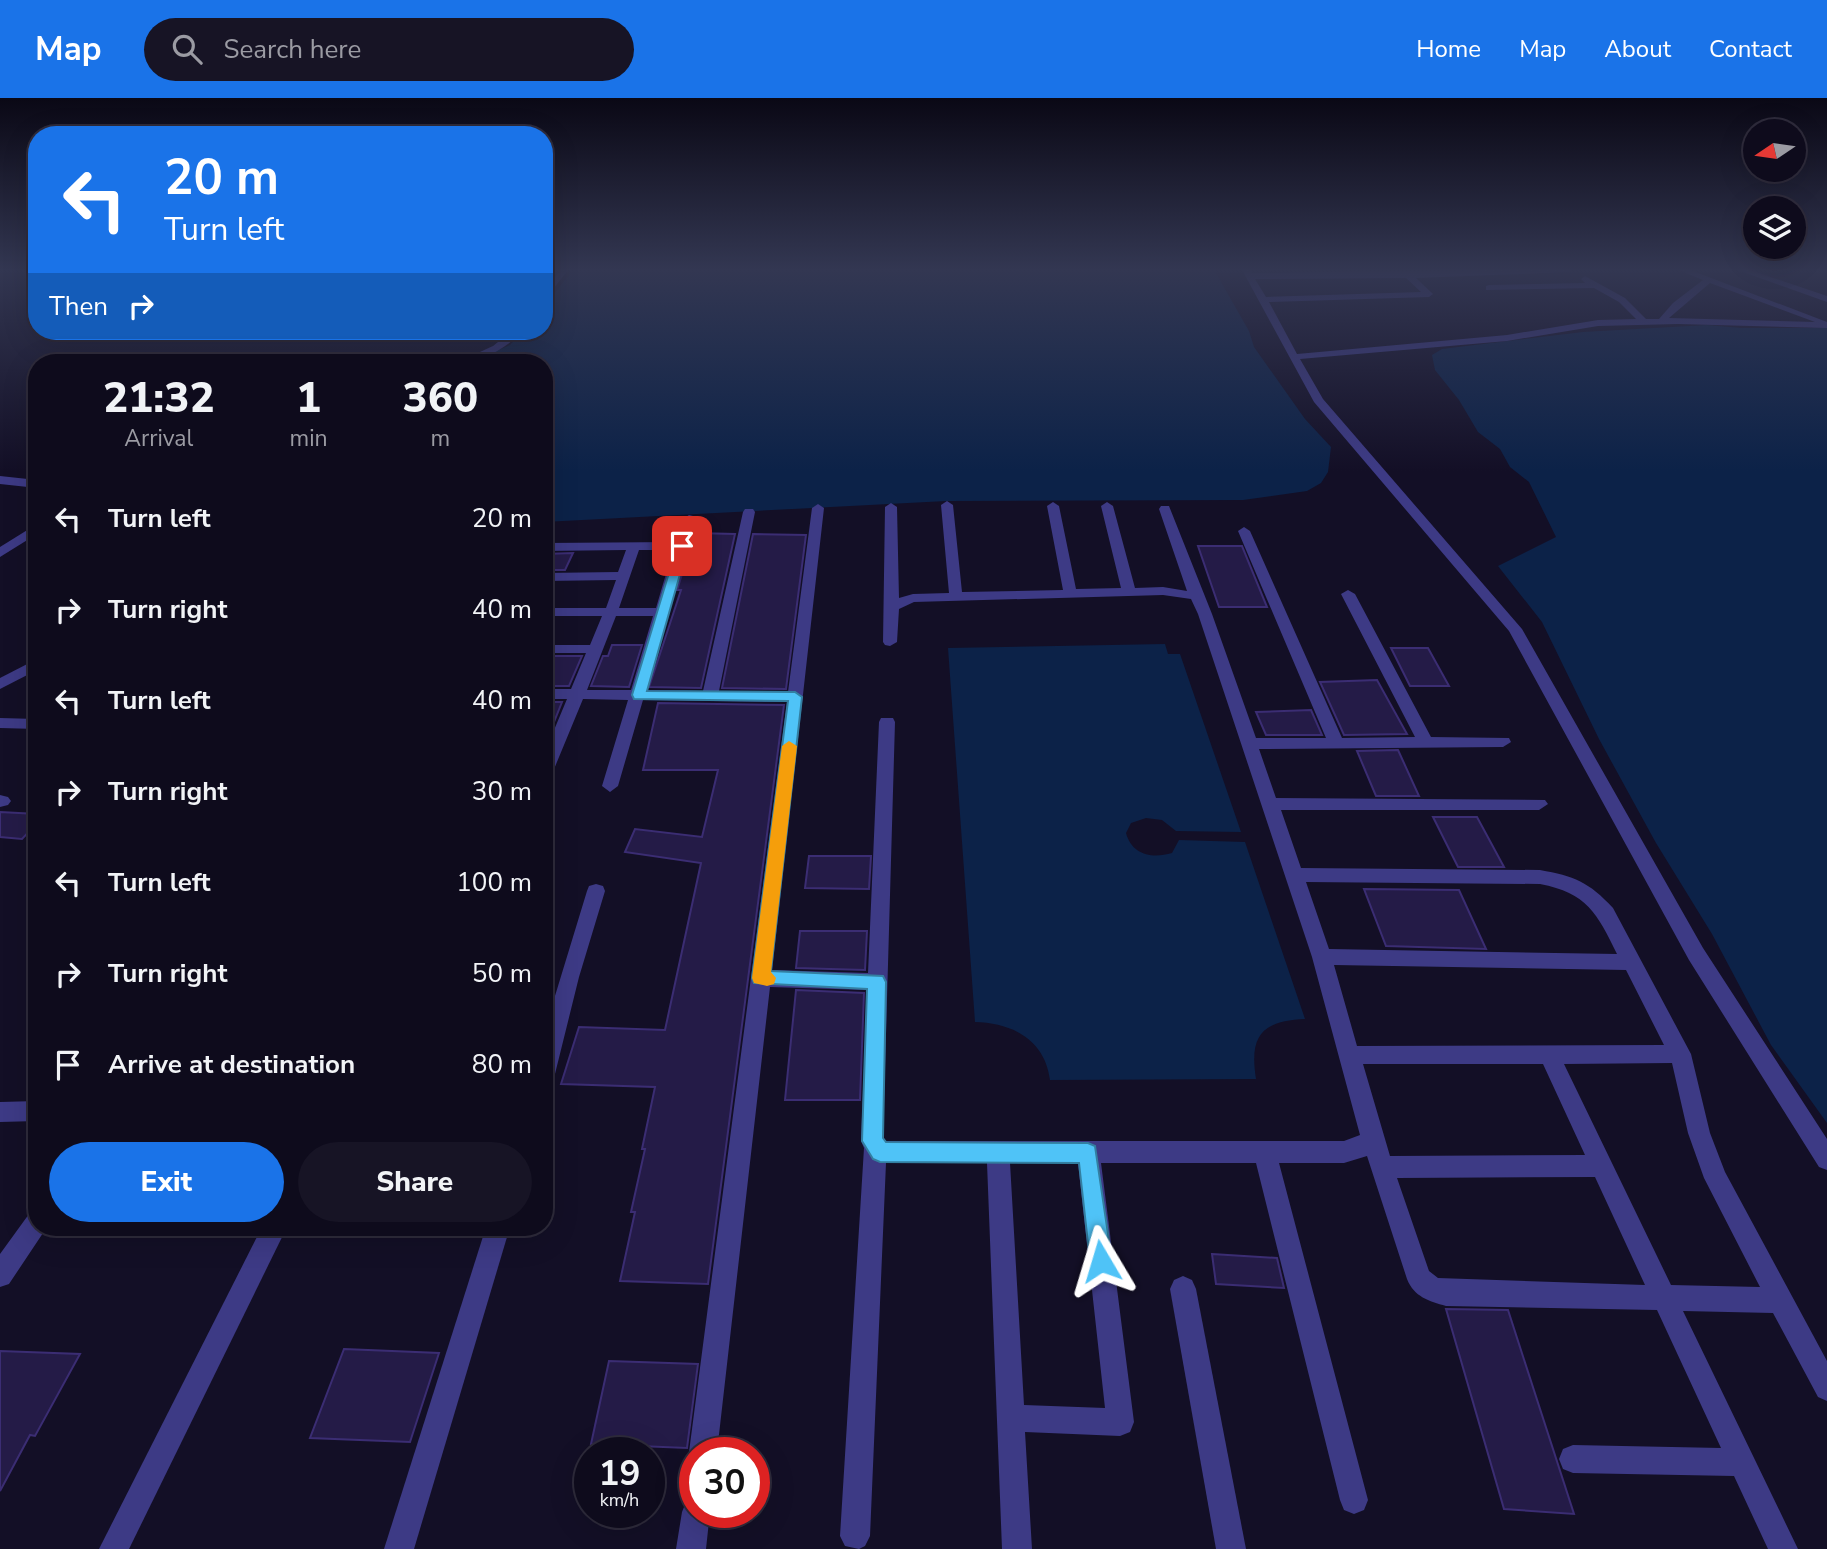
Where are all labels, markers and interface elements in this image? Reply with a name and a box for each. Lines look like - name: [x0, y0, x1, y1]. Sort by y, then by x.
- search box: [144, 18, 634, 81]
- text: Map: [35, 27, 102, 72]
- icon: search: [168, 30, 206, 68]
- text: Search here: [224, 32, 361, 67]
- text: Home: [1416, 33, 1481, 65]
- text: Map: [1519, 33, 1566, 65]
- text: About: [1604, 33, 1671, 65]
- text: Contact: [1709, 33, 1792, 65]
- north arrow: [1743, 119, 1806, 182]
- map controls: [1743, 119, 1806, 259]
- text: 20 m: [164, 144, 279, 211]
- icon: left: [49, 154, 140, 245]
- button: layers: [1743, 196, 1806, 259]
- text: Turn left: [164, 208, 284, 251]
- icon: right: [122, 287, 160, 325]
- text: Then: [49, 289, 108, 324]
- text: 21:32: [103, 370, 215, 427]
- text: 1: [296, 370, 321, 427]
- text: 360: [403, 370, 478, 427]
- text: Arrival: [124, 423, 193, 454]
- text: min: [290, 423, 328, 454]
- text: m: [430, 423, 450, 454]
- icon: left: [49, 500, 87, 538]
- text: Turn left: [108, 501, 211, 536]
- text: 20 m: [472, 501, 532, 536]
- pin: [652, 516, 712, 576]
- icon: arrive: [663, 527, 701, 565]
- icon: right: [49, 591, 87, 629]
- text: Turn right: [108, 592, 227, 627]
- text: 40 m: [472, 592, 532, 627]
- icon: left: [49, 682, 87, 720]
- text: Turn left: [108, 683, 211, 718]
- text: 40 m: [472, 683, 532, 718]
- icon: right: [49, 773, 87, 811]
- text: Turn right: [108, 774, 227, 809]
- text: 30 m: [472, 774, 532, 809]
- icon: left: [49, 864, 87, 902]
- text: Turn left: [108, 865, 211, 900]
- text: 100 m: [456, 865, 532, 900]
- icon: right: [49, 955, 87, 993]
- text: Turn right: [108, 956, 227, 991]
- text: 50 m: [472, 956, 532, 991]
- icon: arrive: [49, 1046, 87, 1084]
- text: Arrive at destination: [108, 1047, 355, 1082]
- text: 80 m: [472, 1047, 532, 1082]
- button: Exit: [49, 1142, 284, 1222]
- button: Share: [298, 1142, 532, 1222]
- position arrow: [1064, 1224, 1138, 1298]
- speed limit sign: 30: [679, 1437, 770, 1528]
- text: 19: [598, 1450, 641, 1497]
- text: km/h: [600, 1488, 639, 1512]

